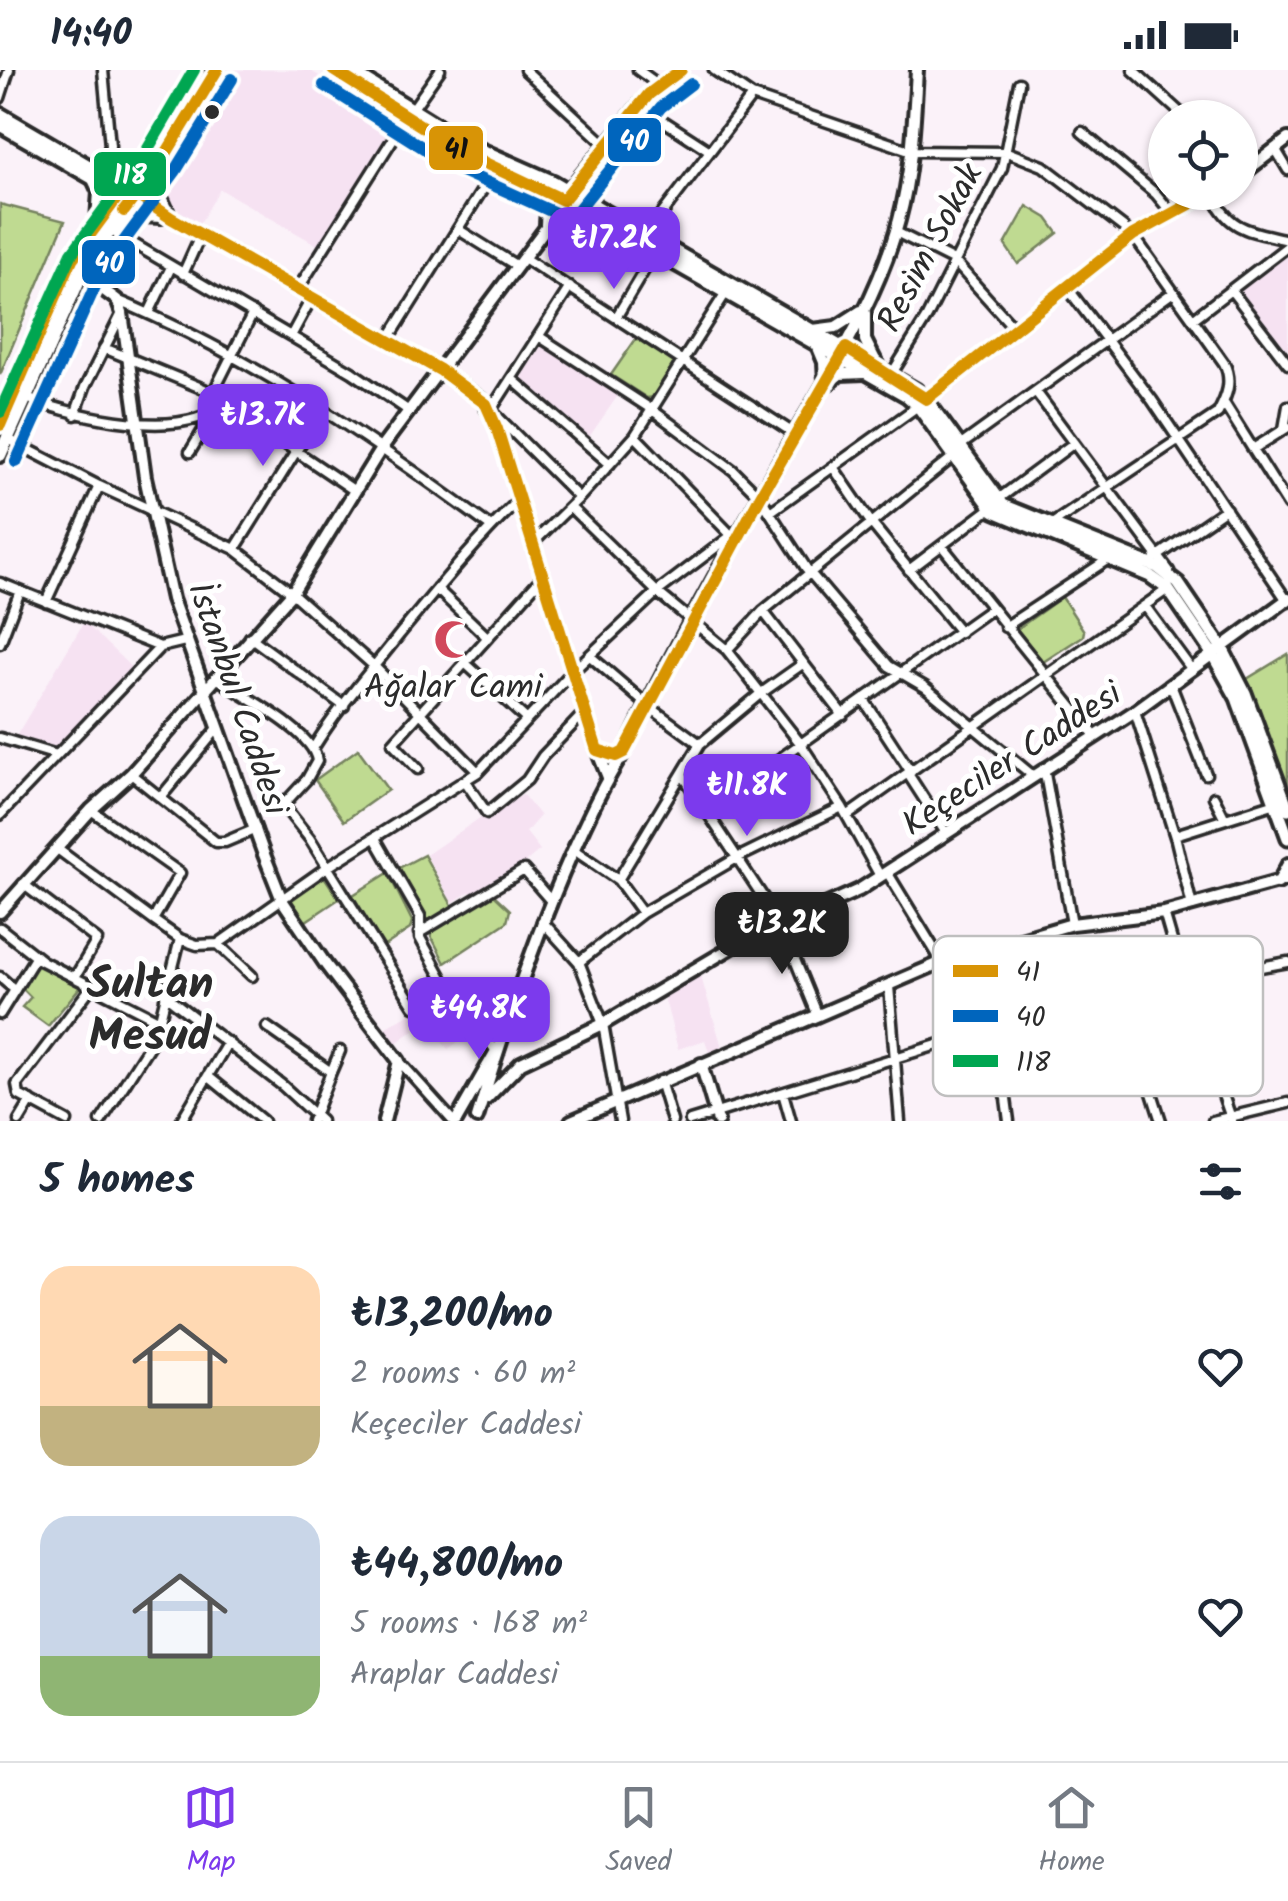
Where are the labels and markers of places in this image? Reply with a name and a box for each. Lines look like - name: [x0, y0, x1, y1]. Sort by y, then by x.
- unlabelled marker: [202, 102, 222, 122]
- pin: ₺17.2K: [533, 207, 695, 292]
- pin: ₺13.7K: [182, 384, 344, 469]
- mosque icon: Ağalar Cami: [432, 618, 474, 660]
- place label: Ağalar Cami: [364, 661, 544, 717]
- pin: ₺11.8K: [666, 754, 828, 839]
- pin: ₺13.2K: [701, 892, 863, 977]
- pin: ₺44.8K: [398, 977, 560, 1062]

